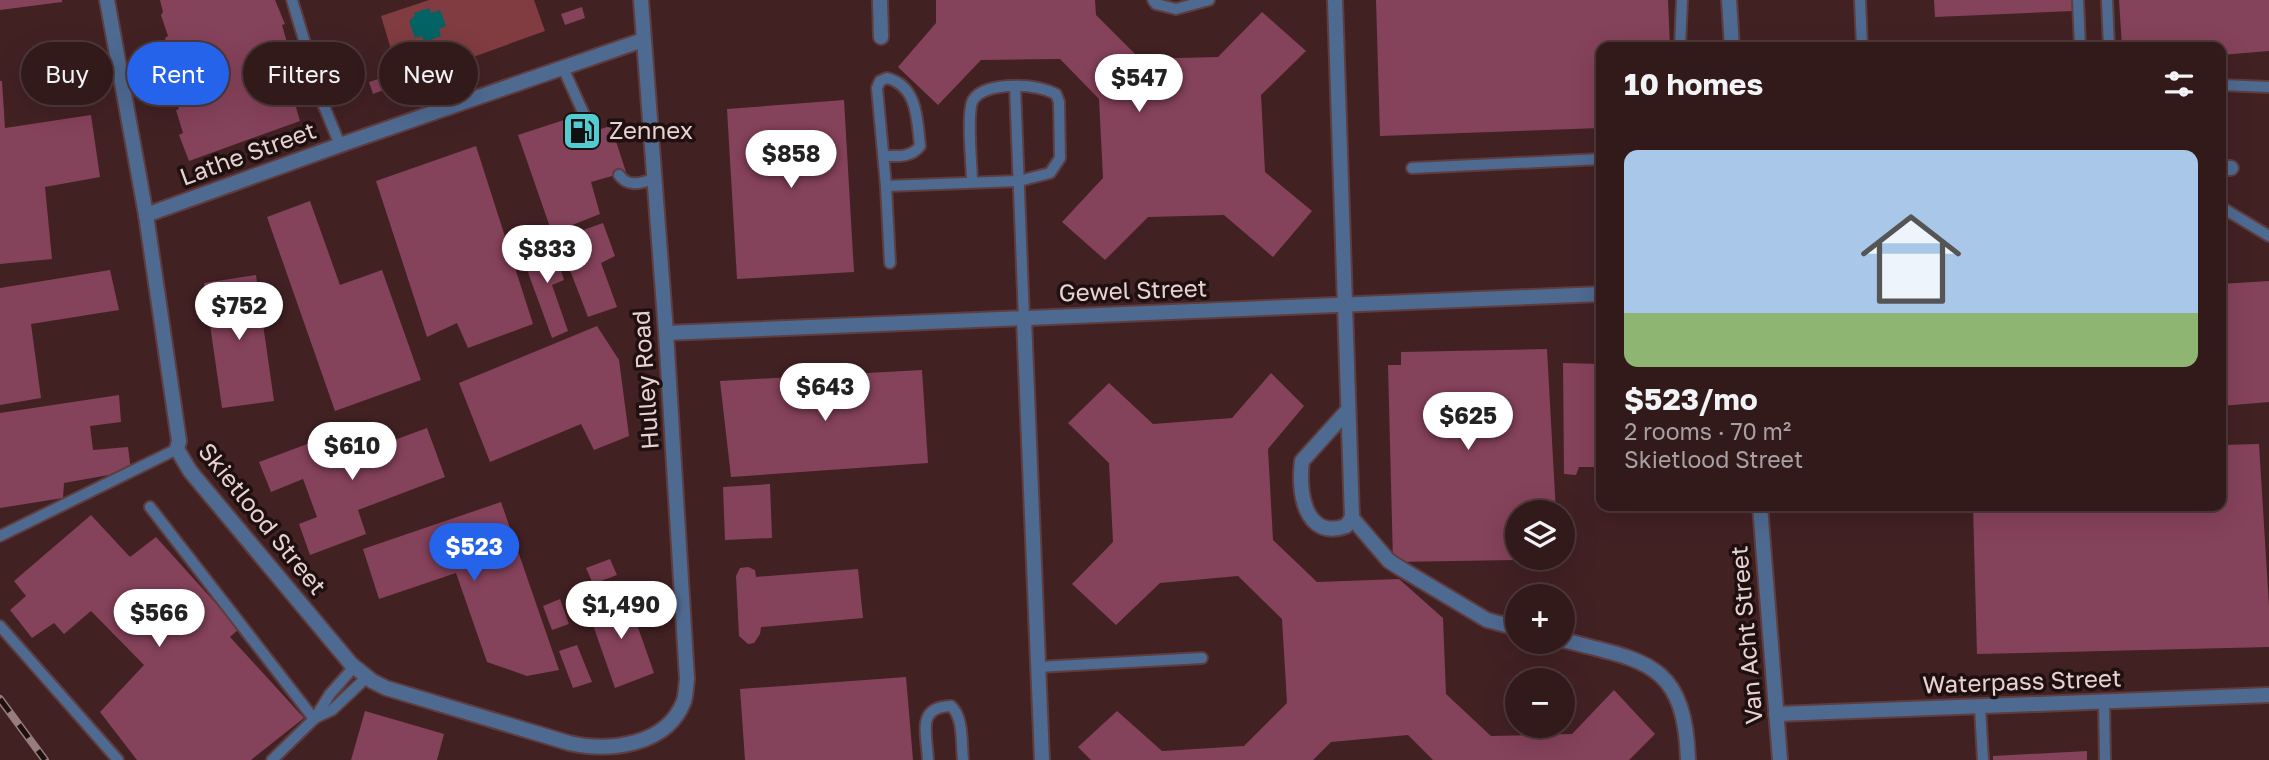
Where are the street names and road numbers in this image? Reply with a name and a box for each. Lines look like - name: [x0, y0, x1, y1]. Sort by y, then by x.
- street label: Lathe Street: [176, 115, 319, 191]
- street label: Gewel Street: [1058, 272, 1208, 307]
- street label: Hulley Road: [625, 309, 664, 451]
- street label: Skietlood Street: [193, 436, 333, 600]
- street label: Van Acht Street: [1723, 545, 1768, 726]
- street label: Waterpass Street: [1922, 663, 2122, 698]

